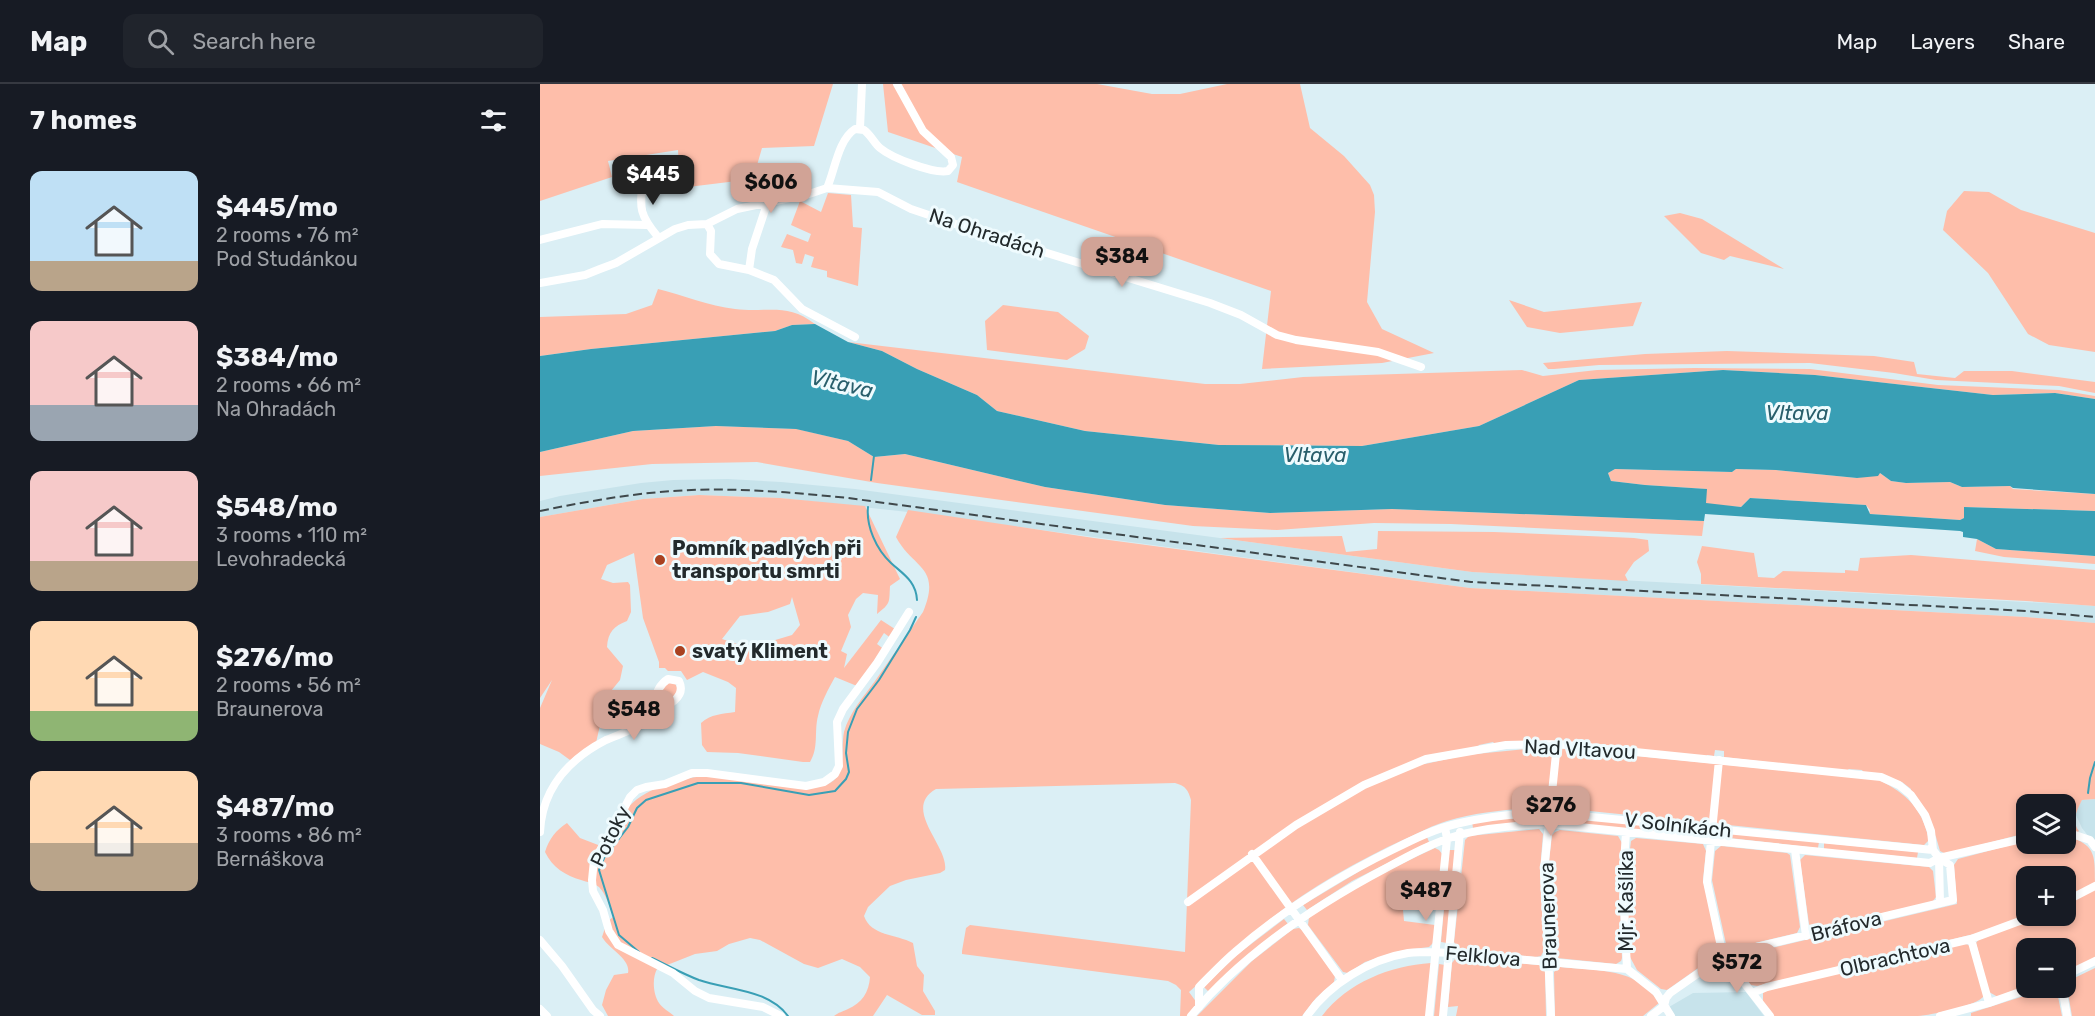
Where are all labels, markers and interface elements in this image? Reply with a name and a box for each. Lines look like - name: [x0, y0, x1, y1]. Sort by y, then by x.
- search box: [123, 14, 543, 68]
- text: Map: [30, 25, 87, 58]
- icon: search: [144, 25, 177, 58]
- text: Search here: [192, 28, 316, 55]
- text: Map: [1836, 29, 1877, 54]
- text: Layers: [1910, 29, 1975, 54]
- text: Share: [2008, 29, 2065, 54]
- icon: filters: [477, 104, 510, 137]
- text: 7 homes: [30, 105, 137, 136]
- pin: $445: [617, 155, 689, 206]
- text: $445: [626, 162, 680, 186]
- pin: $606: [735, 163, 807, 214]
- text: $606: [745, 170, 798, 194]
- text: $445/mo: [216, 192, 338, 223]
- icon: home: [78, 195, 150, 267]
- street label: Na Ohradách: [926, 203, 1048, 263]
- text: 2 rooms · 76 m²: [216, 223, 359, 247]
- pin: $384: [1086, 237, 1158, 288]
- text: $384: [1095, 244, 1149, 268]
- text: Pod Studánkou: [216, 247, 358, 271]
- text: $384/mo: [216, 342, 338, 373]
- icon: home: [78, 345, 150, 417]
- water label: Vltava: [809, 364, 876, 403]
- text: 2 rooms · 66 m²: [216, 373, 361, 397]
- text: Na Ohradách: [216, 397, 336, 421]
- water label: Vltava: [1765, 400, 1829, 425]
- water label: Vltava: [1283, 442, 1347, 467]
- text: $548/mo: [216, 492, 338, 523]
- icon: home: [78, 495, 150, 567]
- text: 3 rooms · 110 m²: [216, 523, 367, 547]
- place label: Pomník padlých při transportu smrti: [672, 536, 861, 583]
- text: Levohradecká: [216, 547, 346, 571]
- marker: Pomník padlých při transportu smrti: [653, 553, 667, 567]
- place label: svatý Kliment: [692, 639, 828, 663]
- text: $276/mo: [216, 642, 334, 673]
- marker: svatý Kliment: [673, 644, 687, 658]
- icon: home: [78, 645, 150, 717]
- text: 2 rooms · 56 m²: [216, 673, 361, 697]
- pin: $548: [598, 690, 670, 741]
- text: Braunerova: [216, 697, 323, 721]
- text: $548: [607, 697, 661, 721]
- street label: Nad Vltavou: [1523, 734, 1637, 764]
- pin: $276: [1515, 786, 1587, 837]
- text: $487/mo: [216, 792, 334, 823]
- text: $276: [1526, 793, 1576, 817]
- map controls: [2016, 794, 2076, 998]
- button: layers: [2016, 794, 2076, 854]
- icon: home: [78, 795, 150, 867]
- street label: Potoky: [585, 802, 635, 870]
- street label: V Solníkách: [1623, 807, 1733, 843]
- text: 3 rooms · 86 m²: [216, 823, 362, 847]
- text: Bernáškova: [216, 847, 324, 871]
- street label: Mjr. Kašlíka: [1614, 850, 1638, 952]
- street label: Braunerova: [1534, 862, 1562, 970]
- button: +: [2016, 866, 2076, 926]
- pin: $487: [1390, 871, 1462, 922]
- text: $487: [1400, 878, 1452, 902]
- street label: Bráfova: [1808, 906, 1884, 946]
- street label: Olbrachtova: [1837, 933, 1953, 981]
- button: −: [2016, 938, 2076, 998]
- street label: Felklova: [1444, 941, 1522, 971]
- pin: $572: [1701, 943, 1773, 994]
- text: $572: [1712, 950, 1762, 974]

